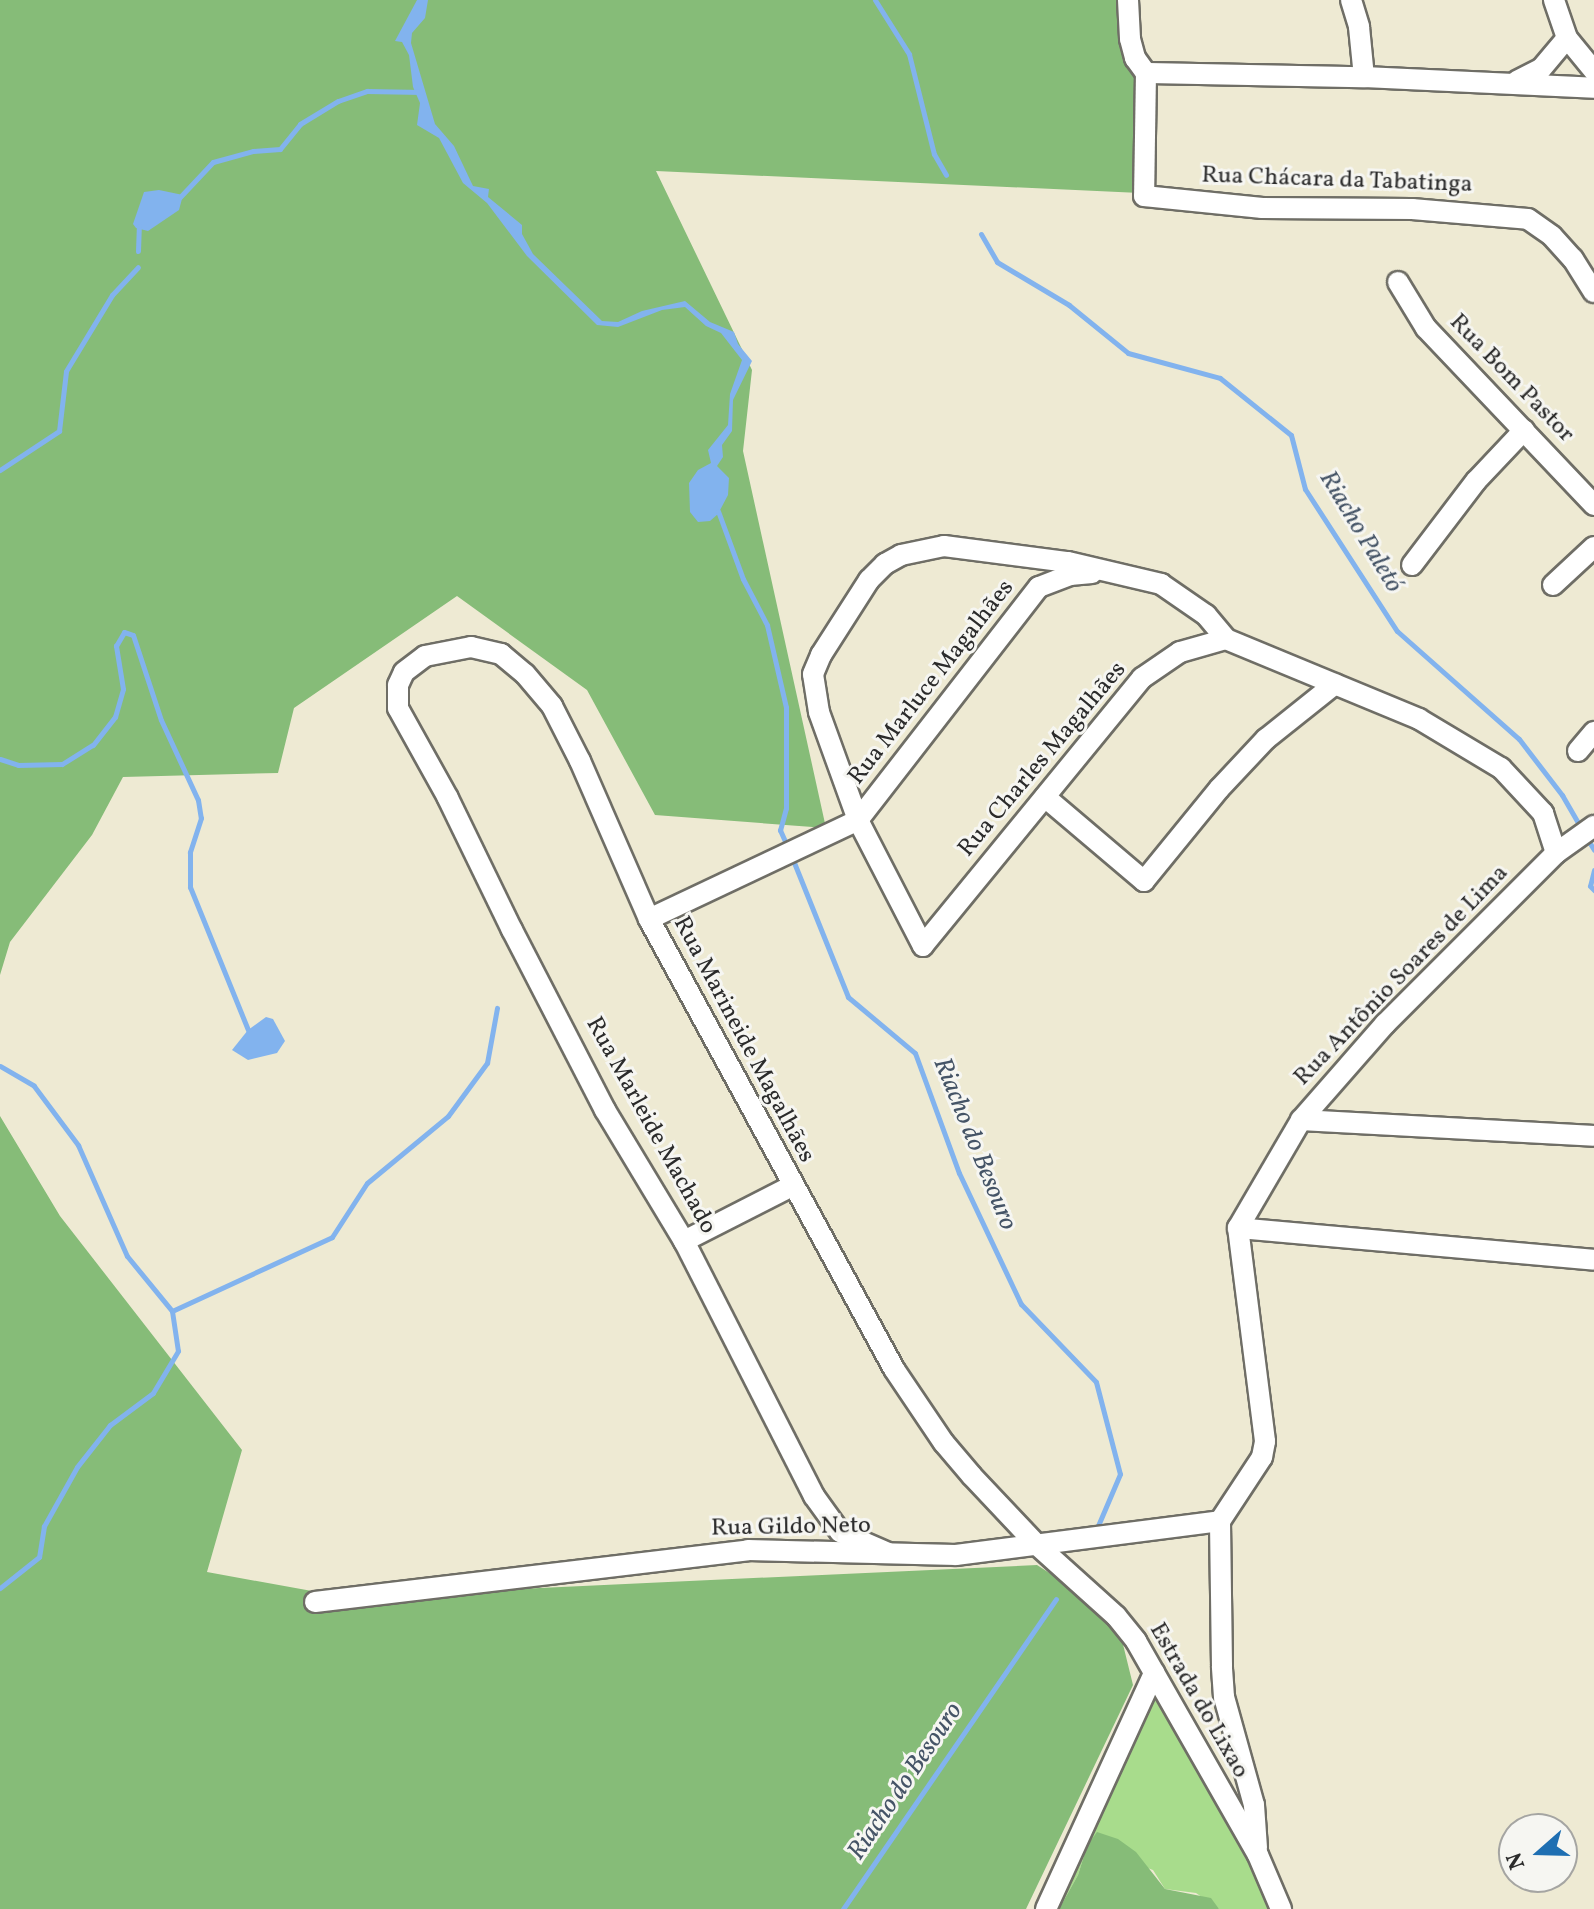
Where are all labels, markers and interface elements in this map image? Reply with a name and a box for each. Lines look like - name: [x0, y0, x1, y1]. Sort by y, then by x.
- street label: Rua Chácara da Tabatinga: [1201, 162, 1473, 200]
- street label: Rua Bom Pastor: [1442, 309, 1580, 449]
- water label: Riacho Paletó: [1311, 465, 1409, 599]
- street label: Rua Marluce Magalhães: [843, 575, 1021, 791]
- street label: Rua Charles Magalhães: [953, 657, 1133, 863]
- street label: Rua Antônio Soares de Lima: [1289, 860, 1515, 1092]
- street label: Rua Marineide Magalhães: [666, 912, 820, 1168]
- street label: Rua Marleide Machado: [578, 1013, 722, 1239]
- water label: Riacho do Besouro: [925, 1053, 1023, 1235]
- street label: Rua Gildo Neto: [711, 1512, 871, 1544]
- street label: Estrada do Lixao: [1142, 1618, 1254, 1784]
- water label: Riacho do Besouro: [842, 1697, 970, 1867]
- north arrow: [1498, 1813, 1578, 1893]
- text: N: [1500, 1848, 1534, 1874]

